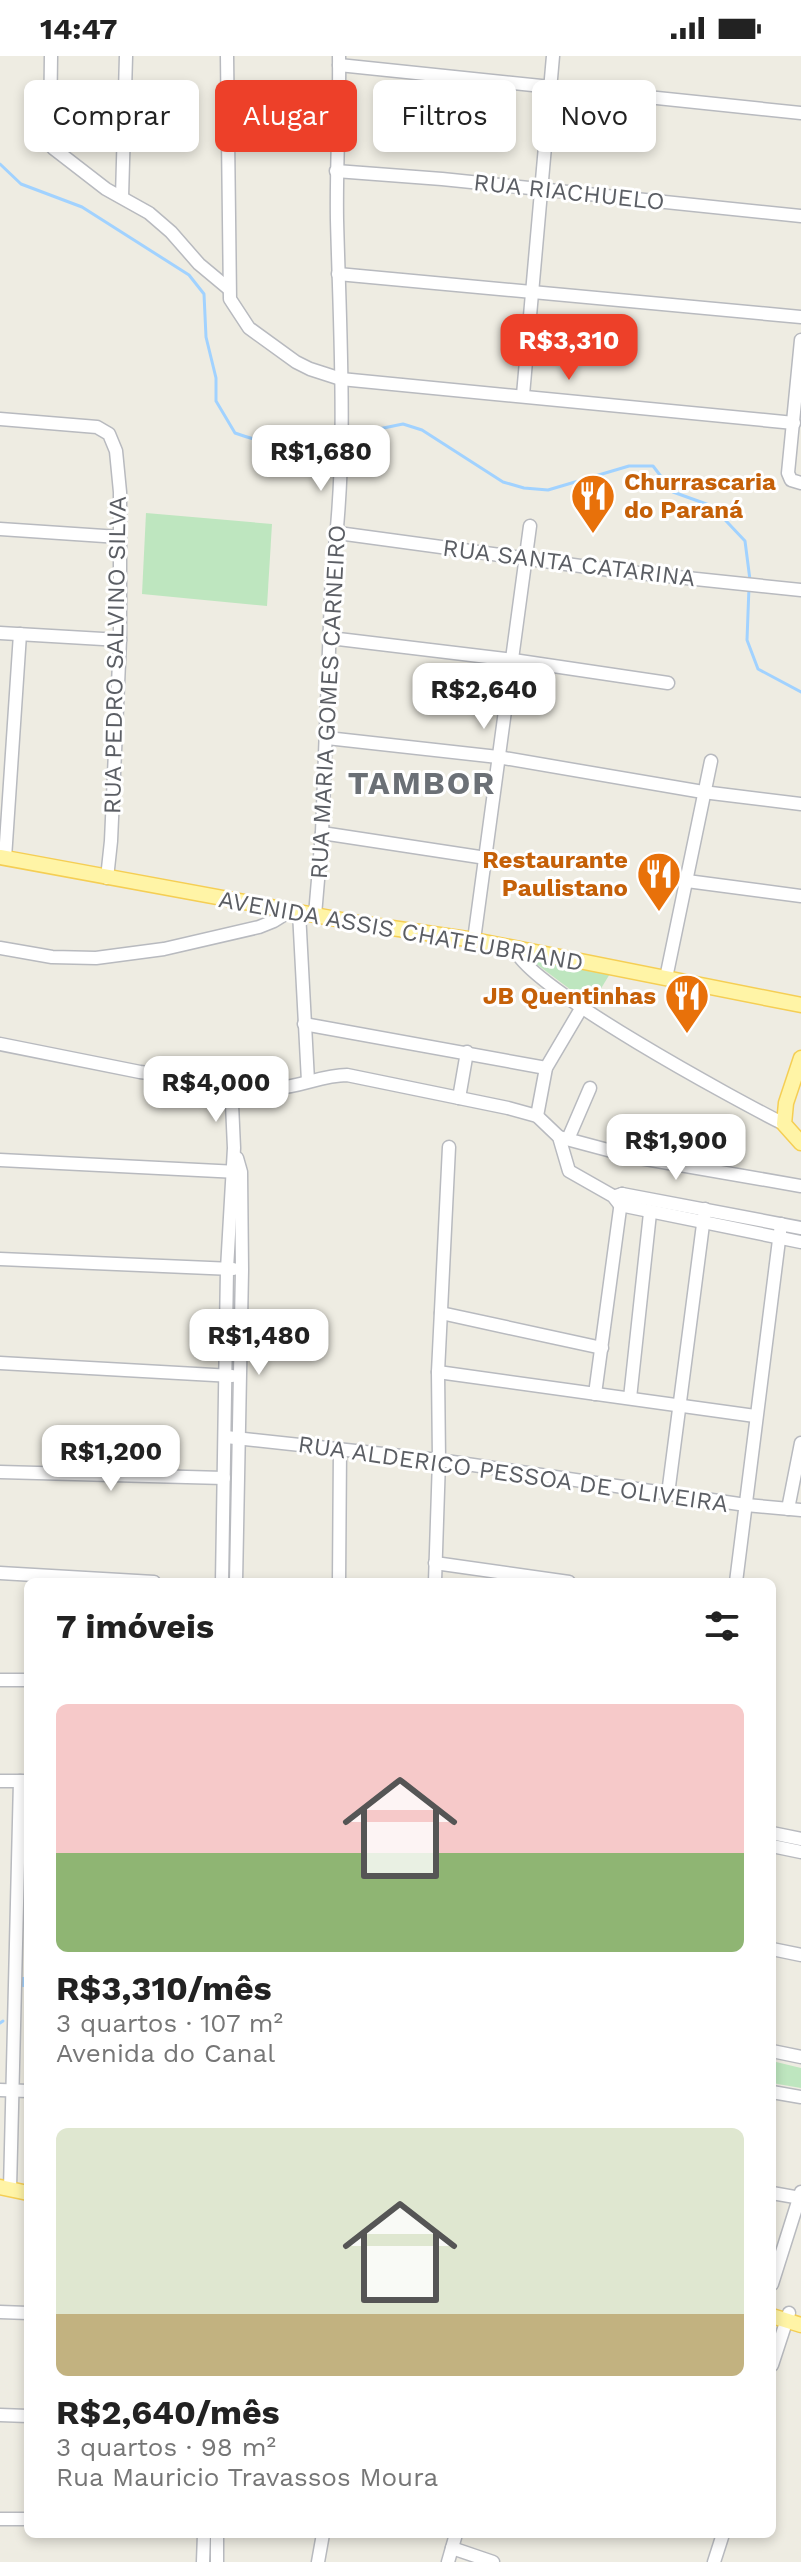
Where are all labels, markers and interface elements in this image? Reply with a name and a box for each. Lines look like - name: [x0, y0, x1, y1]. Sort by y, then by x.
- text: 14:47: [40, 11, 118, 46]
- chip: Comprar: [24, 80, 199, 152]
- chip: Alugar: [215, 80, 357, 152]
- chip: Filtros: [373, 80, 516, 152]
- chip: Novo: [532, 80, 656, 152]
- street label: RUA RIACHUELO: [472, 168, 666, 216]
- pin: R$3,310: [495, 314, 643, 382]
- text: R$3,310: [519, 325, 619, 355]
- pin: R$1,680: [247, 425, 395, 493]
- text: R$1,680: [270, 436, 372, 466]
- place label: Churrascaria do Paraná: [624, 468, 776, 524]
- restaurant icon: Churrascaria do Paraná: [569, 472, 617, 535]
- street label: RUA PEDRO SALVINO SILVA: [98, 496, 132, 814]
- street label: RUA MARIA GOMES CARNEIRO: [305, 524, 351, 880]
- street label: RUA SANTA CATARINA: [441, 534, 697, 592]
- pin: R$2,640: [410, 663, 558, 731]
- text: R$2,640: [430, 674, 538, 704]
- district label: TAMBOR: [348, 764, 496, 802]
- place label: Restaurante Paulistano: [482, 846, 628, 902]
- restaurant icon: Restaurante Paulistano: [635, 850, 683, 913]
- street label: AVENIDA ASSIS CHATEUBRIAND: [216, 885, 586, 977]
- restaurant icon: JB Quentinhas: [663, 972, 711, 1035]
- place label: JB Quentinhas: [483, 982, 656, 1010]
- pin: R$4,000: [142, 1056, 290, 1124]
- text: R$4,000: [162, 1067, 270, 1097]
- pin: R$1,900: [602, 1114, 750, 1182]
- text: R$1,900: [625, 1125, 727, 1155]
- pin: R$1,480: [185, 1309, 333, 1377]
- text: R$1,480: [207, 1320, 311, 1350]
- pin: R$1,200: [37, 1425, 185, 1493]
- street label: RUA ALDERICO PESSOA DE OLIVEIRA: [296, 1430, 730, 1518]
- text: R$1,200: [60, 1436, 162, 1466]
- icon: filters: [700, 1604, 744, 1648]
- text: 7 imóveis: [56, 1606, 214, 1646]
- icon: home: [328, 1756, 472, 1900]
- text: R$3,310/mês: [56, 1968, 272, 2008]
- text: 3 quartos · 107 m²: [56, 2008, 283, 2038]
- text: Avenida do Canal: [56, 2038, 275, 2068]
- icon: home: [328, 2180, 472, 2324]
- text: R$2,640/mês: [56, 2392, 280, 2432]
- text: 3 quartos · 98 m²: [56, 2432, 276, 2462]
- text: Rua Mauricio Travassos Moura: [56, 2462, 438, 2492]

